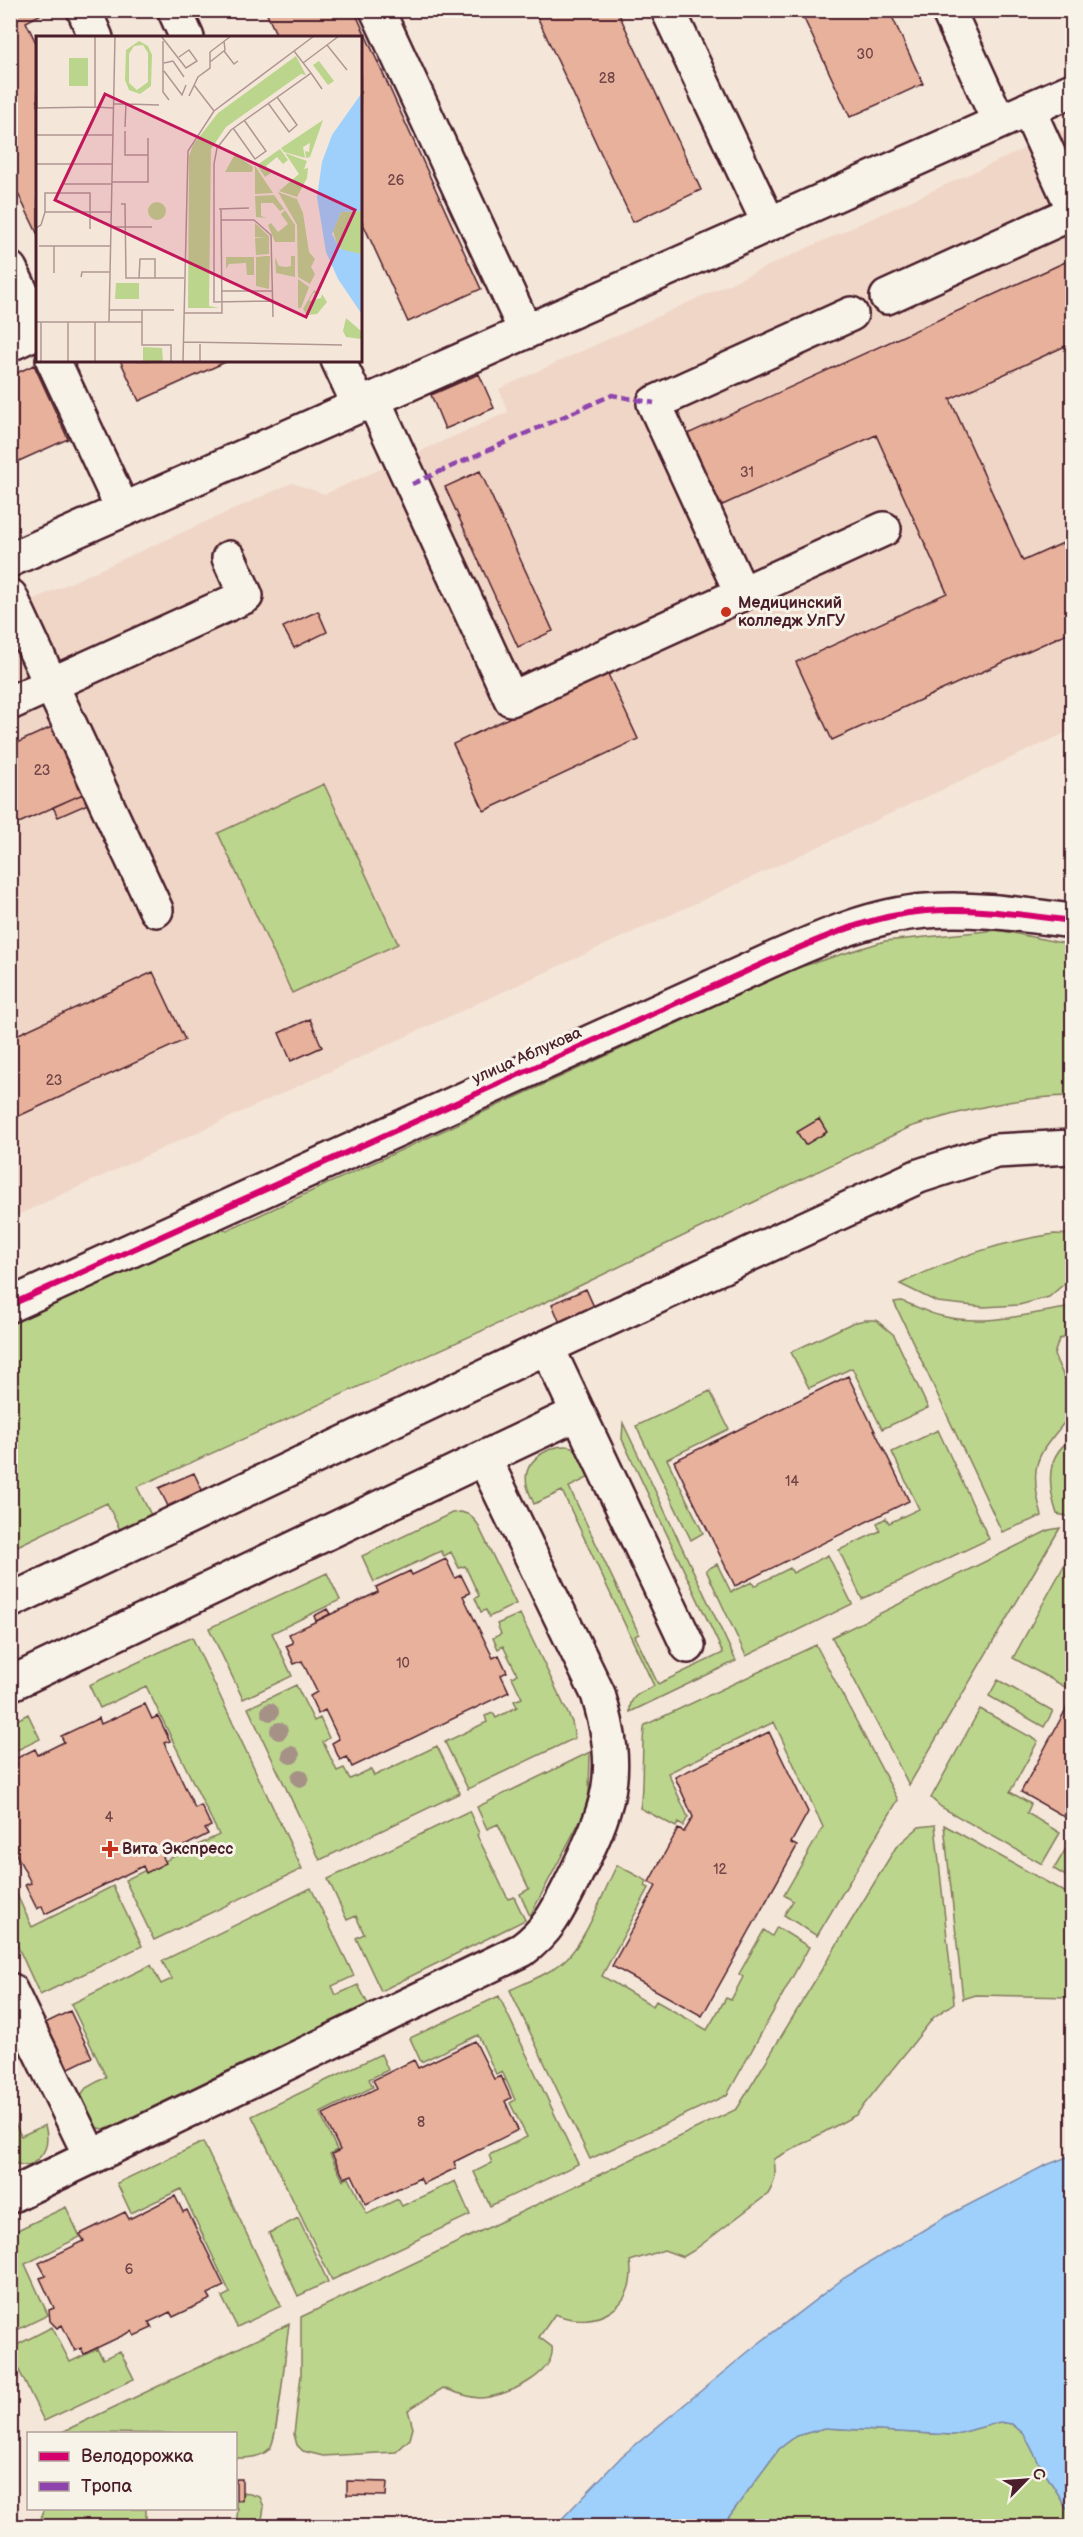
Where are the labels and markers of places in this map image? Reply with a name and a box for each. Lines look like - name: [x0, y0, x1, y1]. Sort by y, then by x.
- place label: Медицинский колледж УлГУ: [738, 594, 845, 631]
- marker: Медицинский колледж УлГУ: [719, 605, 733, 619]
- place label: Вита Экспресс: [122, 1840, 233, 1859]
- marker: Вита Экспресс: [103, 1842, 117, 1856]

